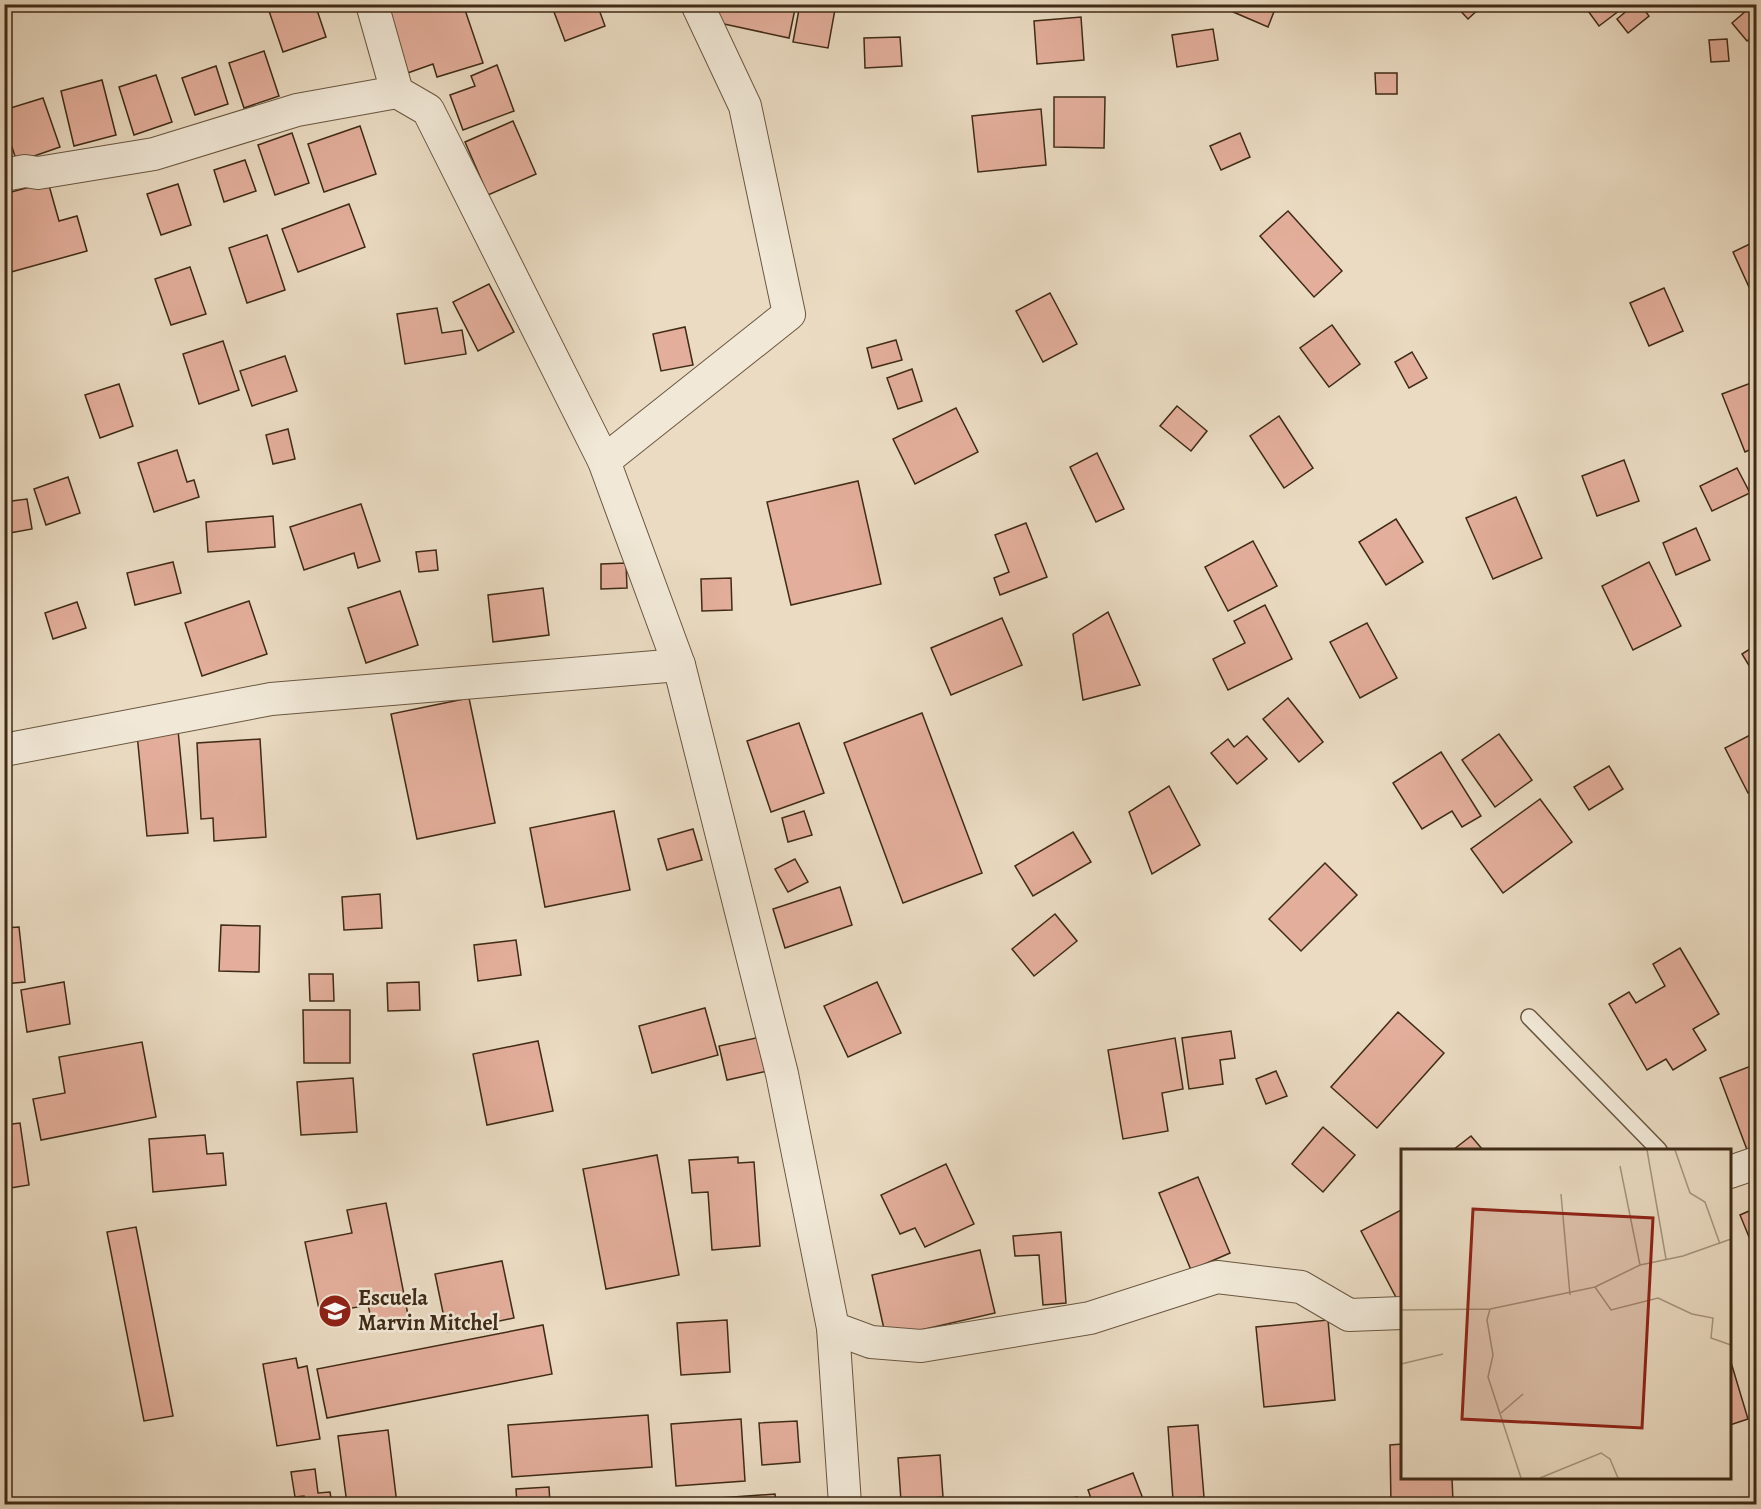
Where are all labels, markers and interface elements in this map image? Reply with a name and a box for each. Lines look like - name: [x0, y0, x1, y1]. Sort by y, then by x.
- inset map: [1401, 1149, 1731, 1479]
- place label: Escuela Marvin Mitchel: [358, 1283, 499, 1338]
- school or university icon: Escuela Marvin Mitchel: [317, 1293, 353, 1329]

